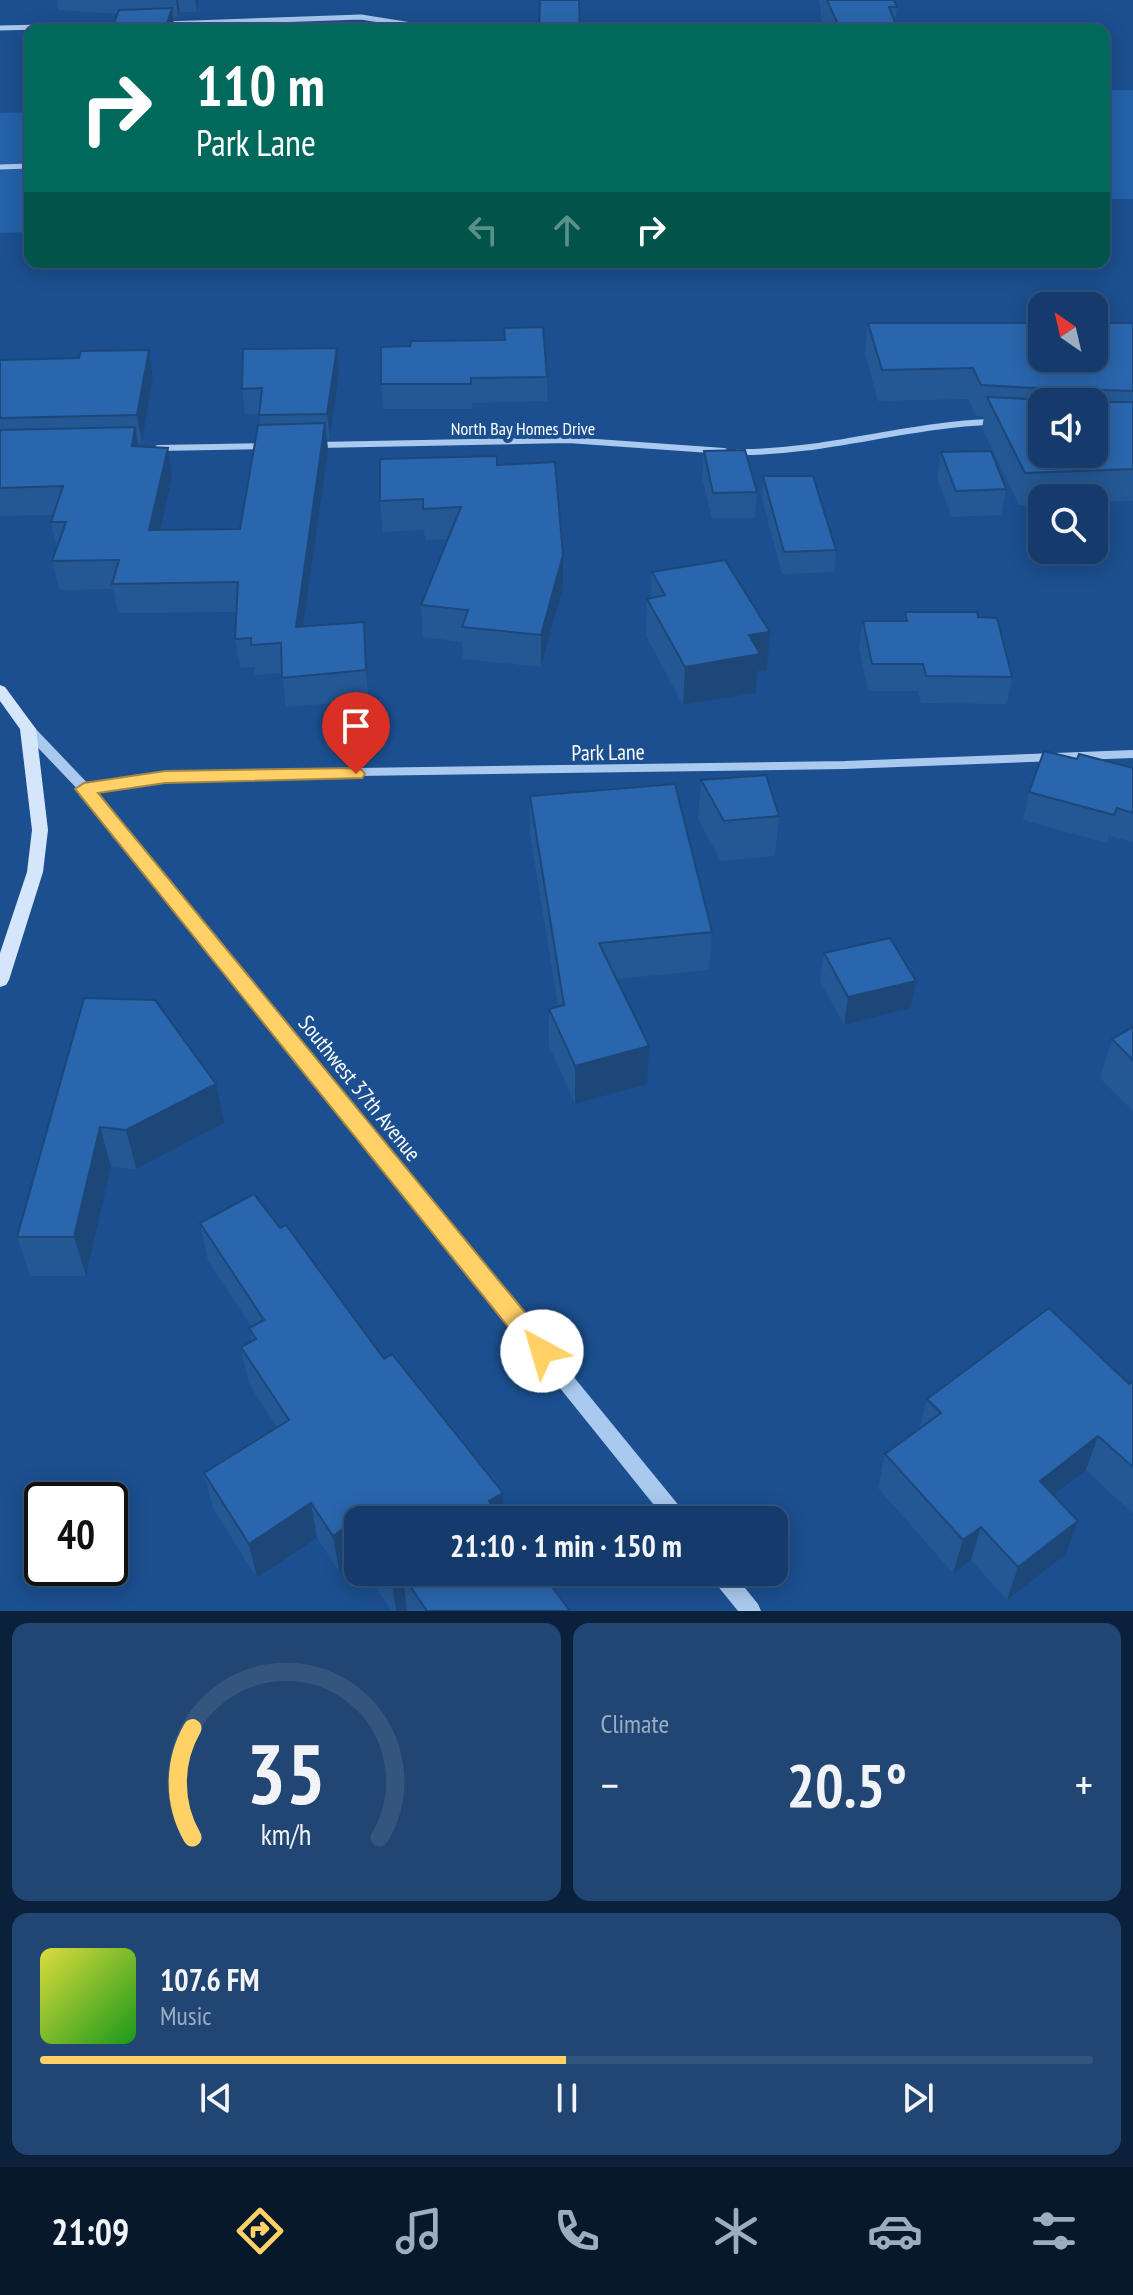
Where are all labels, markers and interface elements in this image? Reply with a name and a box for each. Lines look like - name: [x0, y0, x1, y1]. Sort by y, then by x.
- text: 110 m: [196, 49, 325, 121]
- icon: right: [64, 56, 168, 160]
- text: Park Lane: [196, 119, 316, 166]
- icon: left: [461, 208, 505, 252]
- icon: ahead: [545, 208, 589, 252]
- icon: right: [629, 208, 673, 252]
- north arrow: [1028, 292, 1108, 372]
- map controls: [1028, 292, 1108, 564]
- button: sound: [1028, 388, 1108, 468]
- street label: North Bay Homes Drive: [451, 417, 595, 440]
- button: search: [1028, 484, 1108, 564]
- pin: [322, 692, 390, 774]
- icon: arrive: [334, 704, 378, 748]
- street label: Park Lane: [571, 737, 645, 767]
- street label: Southwest 37th Avenue: [293, 1010, 427, 1166]
- position arrow: [500, 1309, 584, 1393]
- speed limit sign: 40: [24, 1482, 128, 1586]
- text: 21:10 · 1 min · 150 m: [450, 1526, 682, 1565]
- text: Climate: [601, 1707, 669, 1740]
- text: 35: [246, 1719, 326, 1827]
- text: 20.5°: [786, 1746, 907, 1824]
- text: −: [601, 1756, 619, 1813]
- text: +: [1075, 1756, 1093, 1813]
- text: km/h: [261, 1816, 312, 1853]
- text: 107.6 FM: [160, 1960, 259, 1999]
- text: Music: [160, 1999, 212, 2032]
- icon: previous: [194, 2076, 238, 2120]
- icon: pause: [545, 2076, 589, 2120]
- icon: next: [896, 2076, 940, 2120]
- icon: directions: [232, 2203, 288, 2259]
- icon: music: [391, 2203, 447, 2259]
- icon: phone: [549, 2203, 605, 2259]
- icon: climate: [708, 2203, 764, 2259]
- icon: car: [867, 2203, 923, 2259]
- icon: filters: [1026, 2203, 1082, 2259]
- text: 21:09: [51, 2208, 129, 2255]

